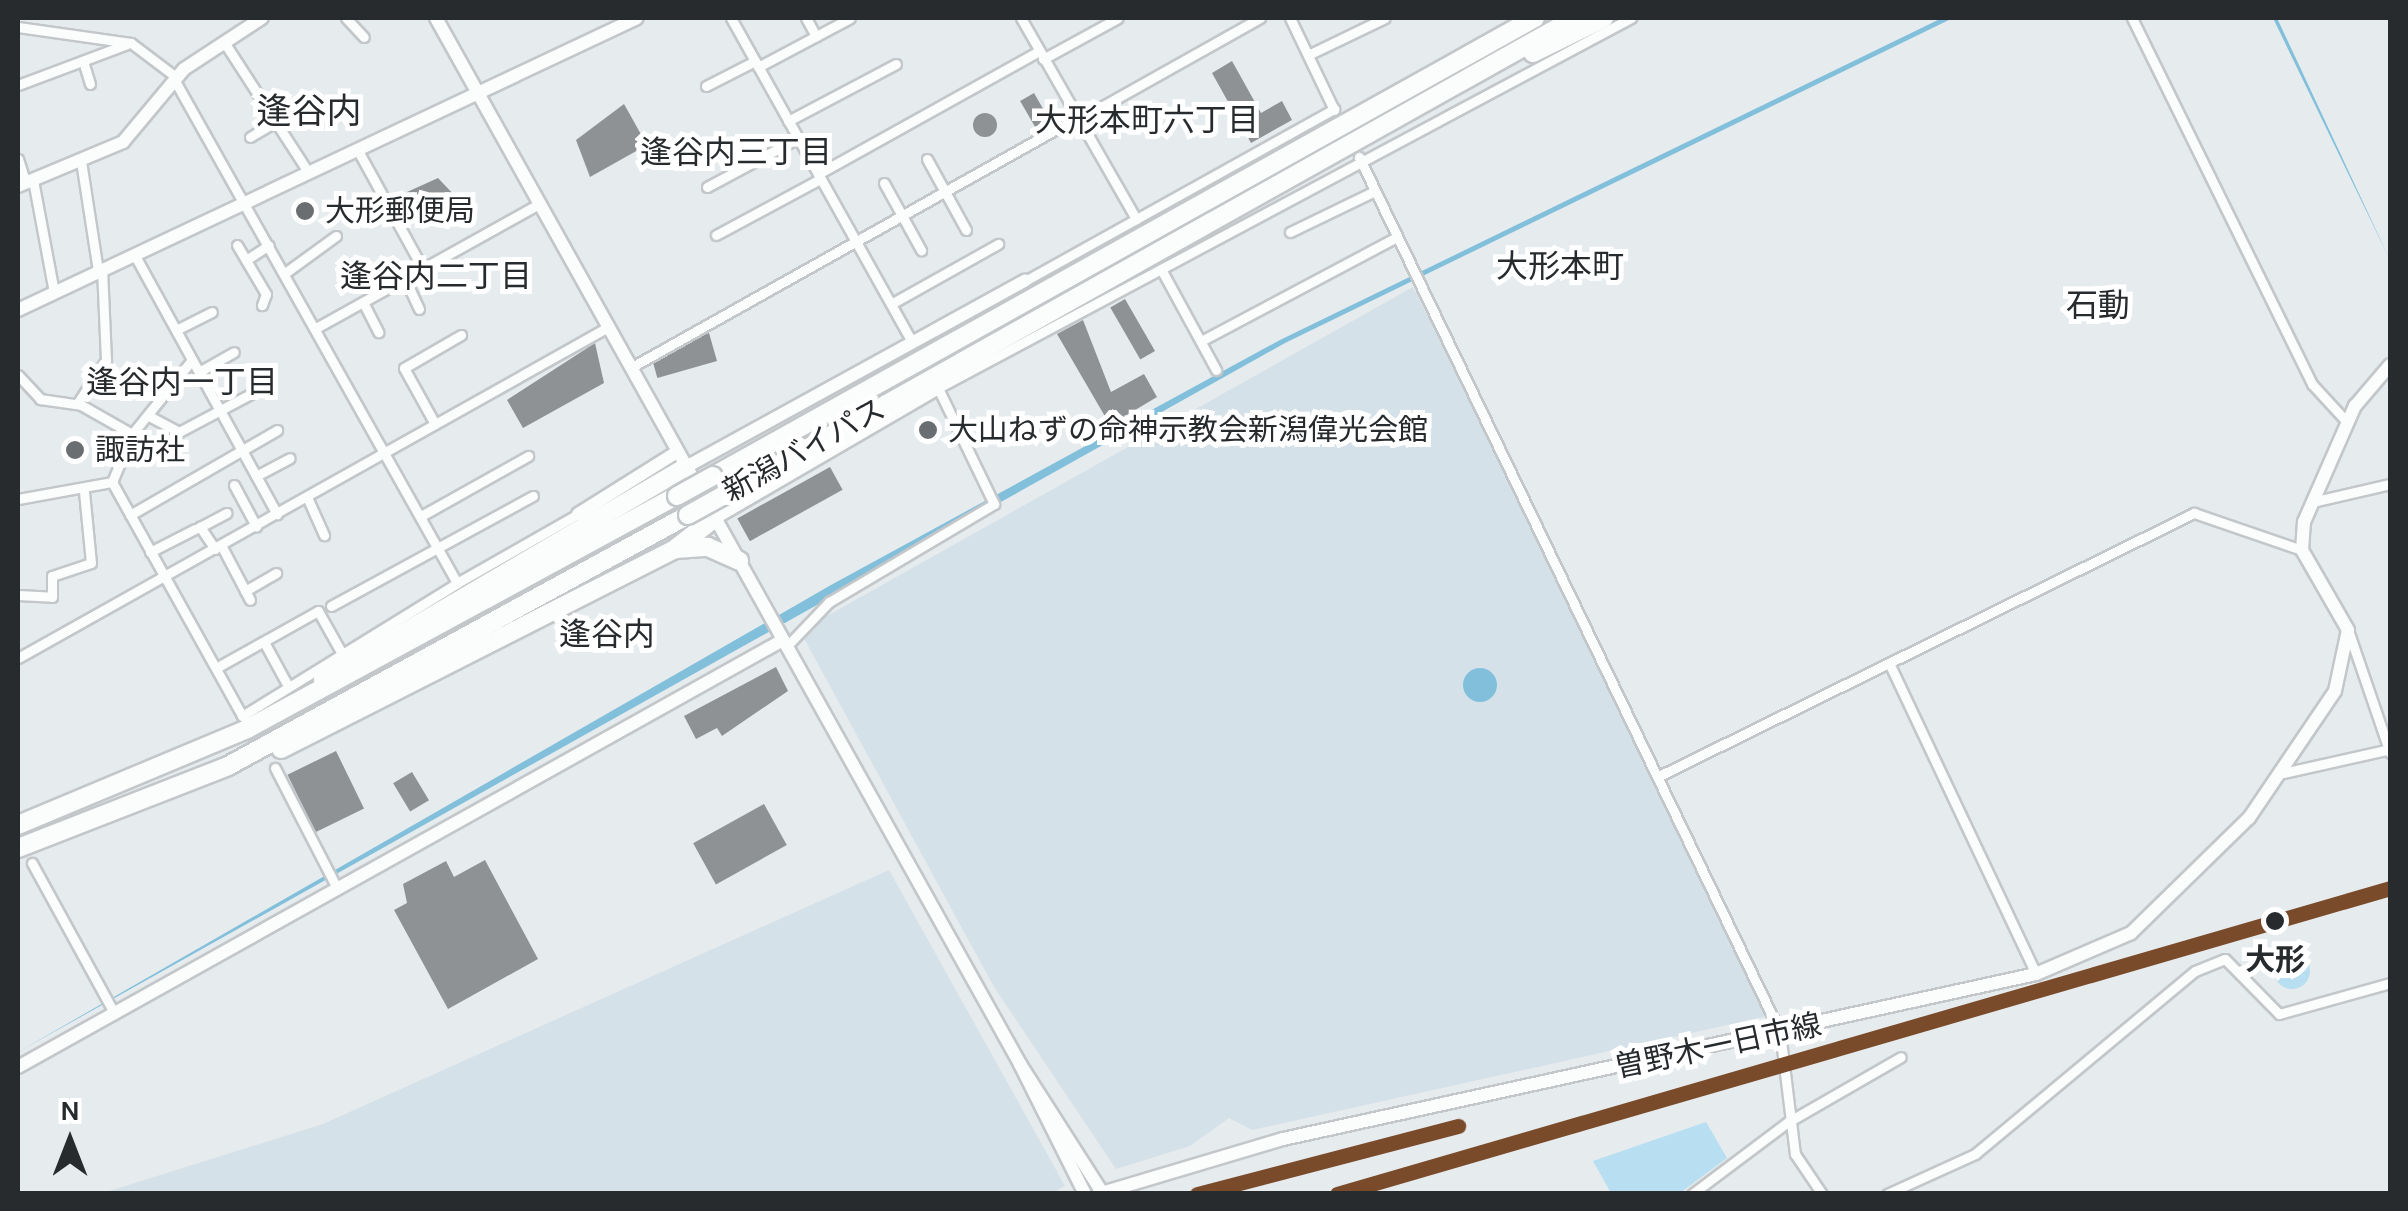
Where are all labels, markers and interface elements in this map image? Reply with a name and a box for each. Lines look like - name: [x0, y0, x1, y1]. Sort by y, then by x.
- district label: 逢谷内: [257, 91, 361, 133]
- district label: 大形本町六丁目: [1035, 102, 1259, 140]
- district label: 逢谷内三丁目: [640, 134, 832, 172]
- place label: 大形郵便局: [325, 193, 475, 229]
- marker: 大形郵便局: [294, 200, 316, 222]
- district label: 大形本町: [1496, 248, 1624, 286]
- district label: 逢谷内二丁目: [340, 258, 532, 296]
- district label: 石動: [2066, 287, 2130, 325]
- district label: 逢谷内一丁目: [86, 364, 278, 402]
- street label: 新潟バイパス: [717, 391, 891, 509]
- place label: 大山ねずの命神示教会新潟偉光会館: [948, 412, 1428, 448]
- marker: 大山ねずの命神示教会新潟偉光会館: [917, 419, 939, 441]
- place label: 諏訪社: [95, 432, 185, 468]
- marker: 諏訪社: [64, 439, 86, 461]
- district label: 逢谷内: [559, 616, 655, 654]
- marker: 大形: [2259, 905, 2291, 937]
- place label: 大形: [2245, 942, 2305, 978]
- street label: 曽野木一日市線: [1612, 1007, 1824, 1085]
- north arrow: [20, 1091, 120, 1191]
- text: N: [60, 1094, 80, 1127]

